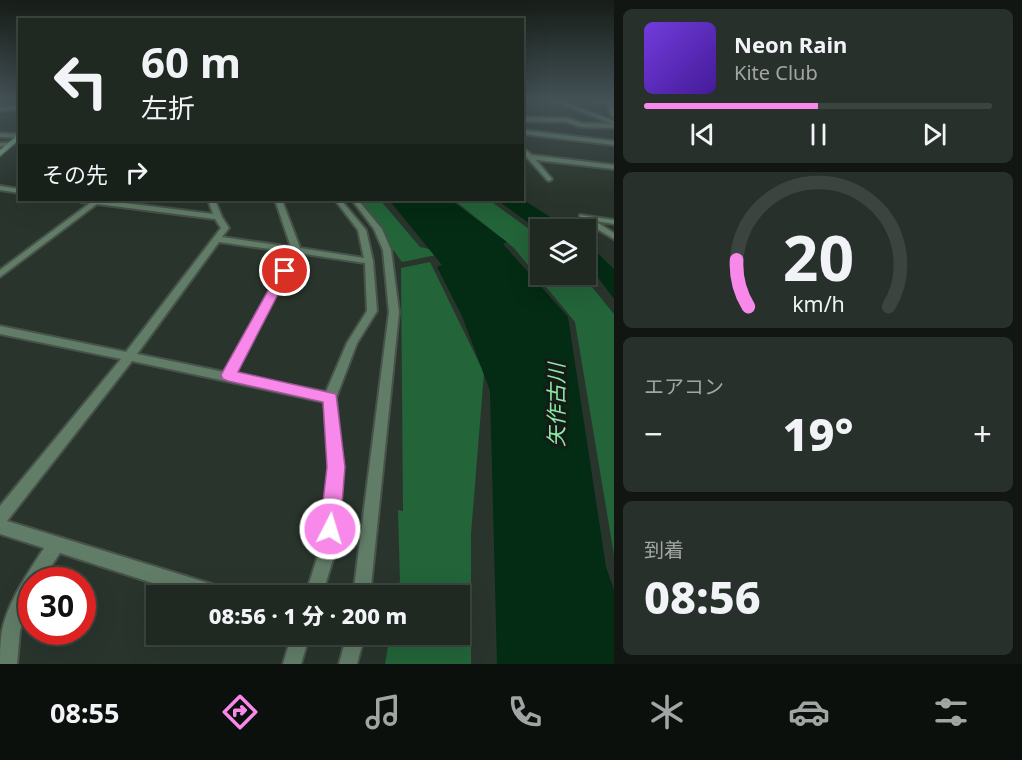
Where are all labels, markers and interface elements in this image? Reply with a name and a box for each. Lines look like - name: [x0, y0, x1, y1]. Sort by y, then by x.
- text: Neon Rain: [734, 29, 847, 59]
- text: 60 m: [141, 33, 241, 90]
- icon: left: [42, 42, 120, 120]
- text: Kite Club: [734, 59, 818, 86]
- text: 左折: [141, 89, 195, 126]
- icon: previous: [686, 118, 719, 151]
- icon: pause: [802, 118, 835, 151]
- icon: next: [918, 118, 951, 151]
- icon: right: [120, 156, 153, 189]
- text: その先: [42, 159, 108, 189]
- text: 20: [782, 215, 854, 300]
- map controls: [530, 219, 596, 285]
- button: layers: [530, 219, 596, 285]
- pin: [259, 245, 310, 296]
- icon: arrive: [268, 254, 301, 287]
- text: km/h: [792, 290, 844, 319]
- water label: 矢作古川: [542, 361, 570, 447]
- text: エアコン: [644, 373, 724, 400]
- text: 19°: [782, 403, 854, 464]
- text: −: [644, 411, 663, 456]
- text: +: [973, 411, 992, 456]
- position arrow: [298, 497, 362, 561]
- text: 到着: [644, 536, 684, 563]
- text: 08:56: [644, 566, 761, 627]
- speed limit sign: 30: [18, 567, 96, 645]
- text: 08:56 · 1 分 · 200 m: [209, 600, 407, 630]
- icon: directions: [219, 691, 261, 733]
- icon: music: [362, 691, 404, 733]
- icon: phone: [504, 691, 546, 733]
- icon: climate: [646, 691, 688, 733]
- icon: car: [788, 691, 830, 733]
- icon: filters: [930, 691, 972, 733]
- text: 08:55: [50, 694, 119, 731]

